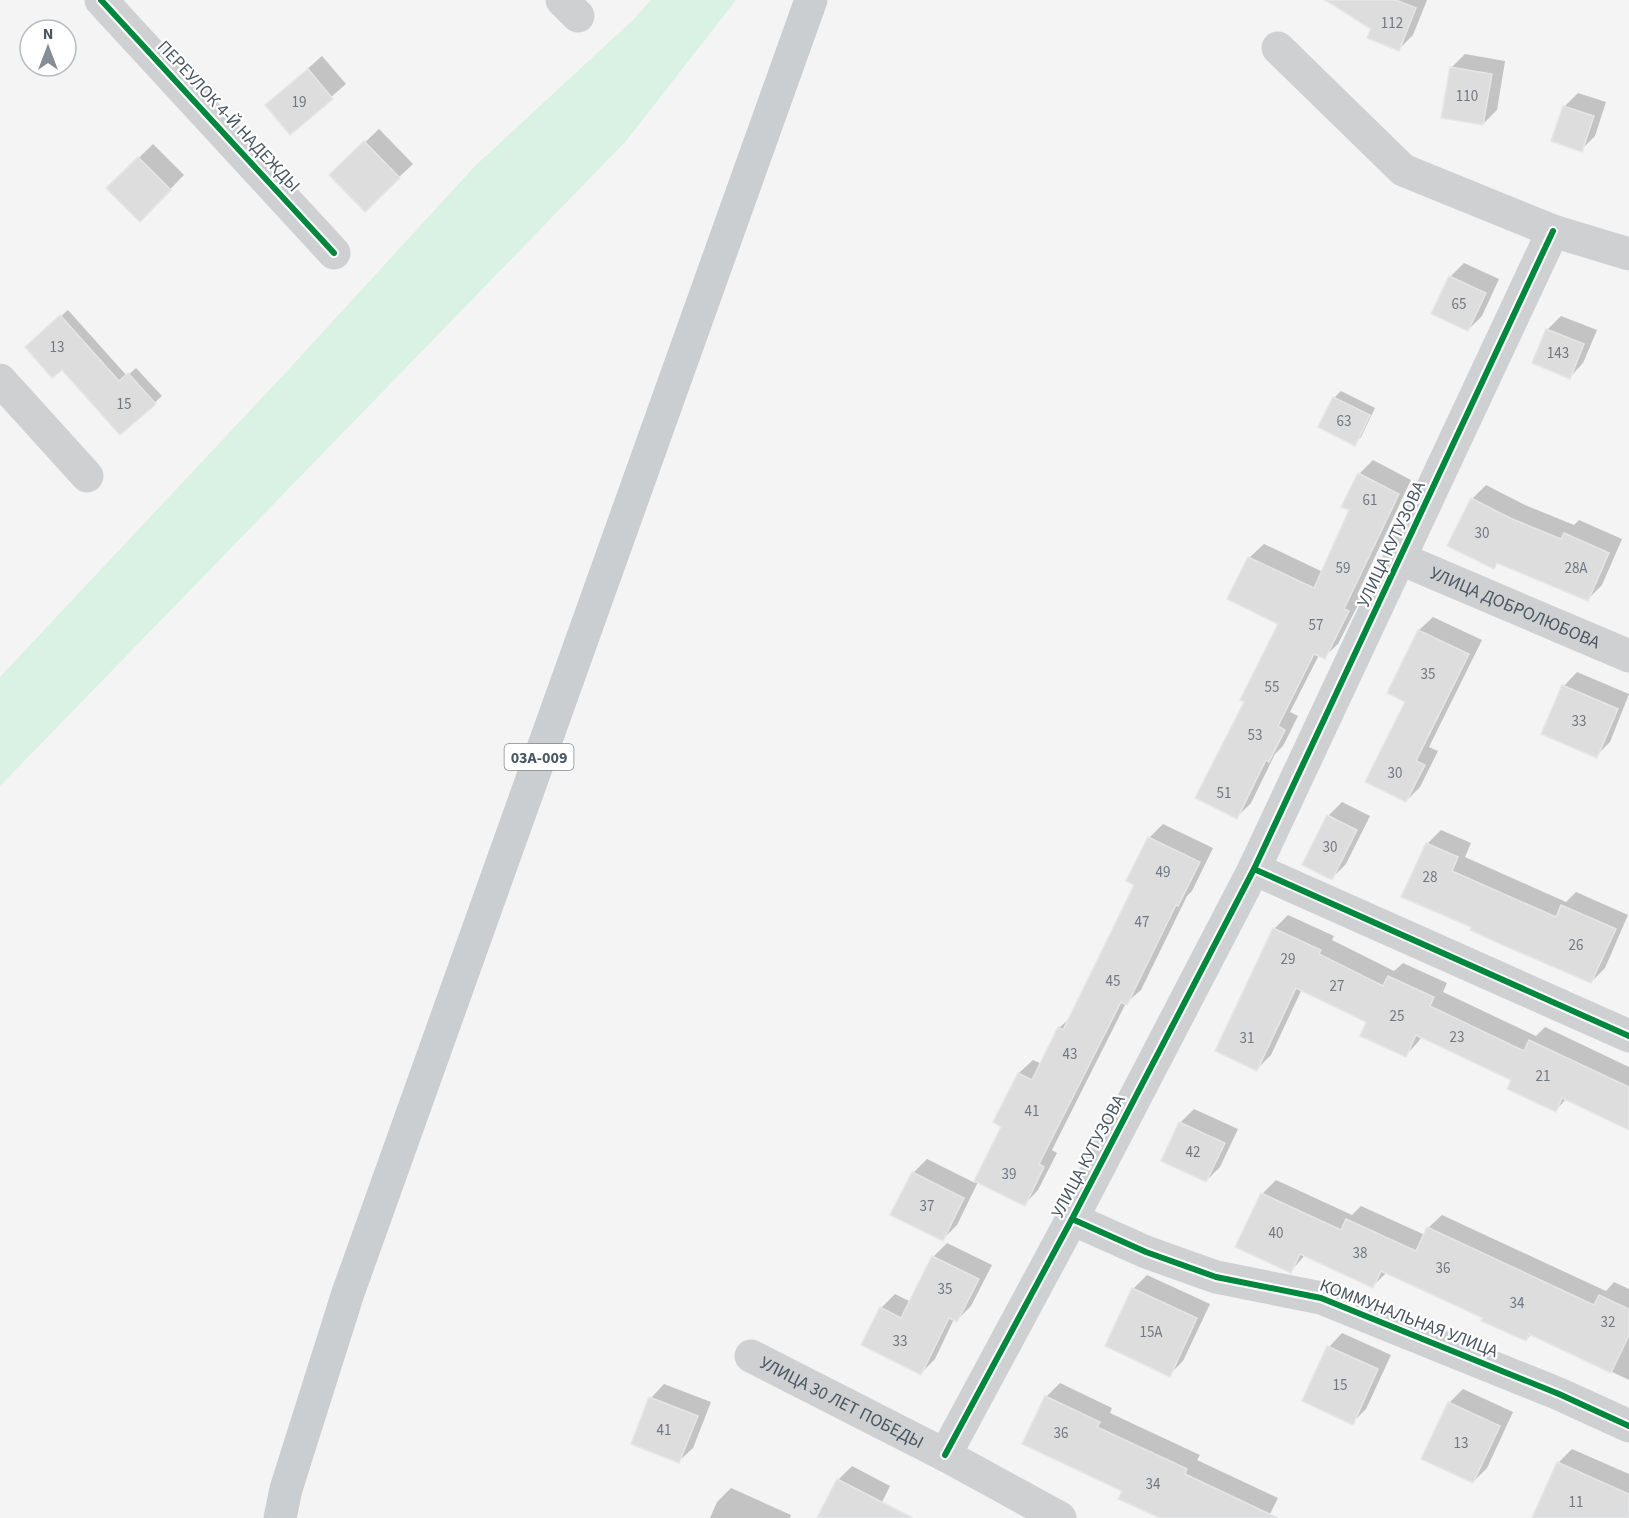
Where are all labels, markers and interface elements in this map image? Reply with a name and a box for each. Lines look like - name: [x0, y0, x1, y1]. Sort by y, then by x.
- house number: 112: [1381, 13, 1403, 34]
- north arrow: [18, 18, 78, 78]
- text: N: [43, 23, 53, 45]
- street label: ПЕРЕУЛОК 4-Й НАДЕЖДЫ: [151, 35, 306, 198]
- house number: 110: [1456, 86, 1478, 107]
- house number: 19: [292, 92, 306, 113]
- house number: 65: [1452, 294, 1466, 315]
- house number: 13: [50, 337, 64, 358]
- house number: 143: [1547, 343, 1569, 364]
- house number: 15: [117, 394, 131, 415]
- house number: 63: [1337, 411, 1351, 432]
- street label: УЛИЦА КУТУЗОВА: [1351, 477, 1432, 611]
- house number: 61: [1363, 490, 1377, 511]
- house number: 30: [1475, 523, 1489, 544]
- house number: 59: [1336, 558, 1350, 579]
- house number: 28А: [1564, 558, 1588, 579]
- street label: УЛИЦА ДОБРОЛЮБОВА: [1426, 561, 1604, 655]
- house number: 57: [1309, 615, 1323, 636]
- house number: 35: [1421, 664, 1435, 685]
- house number: 55: [1265, 677, 1279, 698]
- house number: 33: [1572, 711, 1586, 732]
- house number: 53: [1248, 725, 1262, 746]
- road number: 03А-009: [504, 744, 574, 770]
- house number: 30: [1388, 763, 1402, 784]
- house number: 51: [1217, 783, 1231, 804]
- house number: 30: [1323, 837, 1337, 858]
- house number: 49: [1156, 862, 1170, 883]
- house number: 28: [1423, 867, 1437, 888]
- house number: 47: [1135, 912, 1149, 933]
- house number: 26: [1569, 935, 1583, 956]
- house number: 29: [1281, 949, 1295, 970]
- house number: 45: [1106, 971, 1120, 992]
- house number: 27: [1330, 976, 1344, 997]
- house number: 25: [1390, 1006, 1404, 1027]
- house number: 23: [1450, 1027, 1464, 1048]
- house number: 31: [1240, 1028, 1254, 1049]
- house number: 43: [1063, 1044, 1077, 1065]
- house number: 21: [1536, 1066, 1550, 1087]
- street label: УЛИЦА КУТУЗОВА: [1045, 1090, 1132, 1222]
- house number: 41: [1025, 1101, 1039, 1122]
- house number: 42: [1186, 1142, 1200, 1163]
- house number: 39: [1002, 1164, 1016, 1185]
- house number: 37: [920, 1196, 934, 1217]
- house number: 40: [1269, 1223, 1283, 1244]
- house number: 38: [1353, 1243, 1367, 1264]
- house number: 36: [1436, 1258, 1450, 1279]
- street label: КОММУНАЛЬНАЯ УЛИЦА: [1316, 1273, 1502, 1364]
- house number: 35: [938, 1279, 952, 1300]
- house number: 34: [1510, 1293, 1525, 1314]
- house number: 32: [1601, 1312, 1615, 1333]
- house number: 15А: [1139, 1322, 1163, 1343]
- house number: 33: [893, 1331, 907, 1352]
- street label: УЛИЦА 30 ЛЕТ ПОБЕДЫ: [755, 1351, 928, 1455]
- house number: 15: [1333, 1375, 1347, 1396]
- house number: 41: [657, 1420, 671, 1441]
- house number: 36: [1054, 1423, 1068, 1444]
- house number: 13: [1454, 1433, 1468, 1454]
- house number: 34: [1146, 1474, 1161, 1495]
- house number: 11: [1569, 1492, 1583, 1513]

